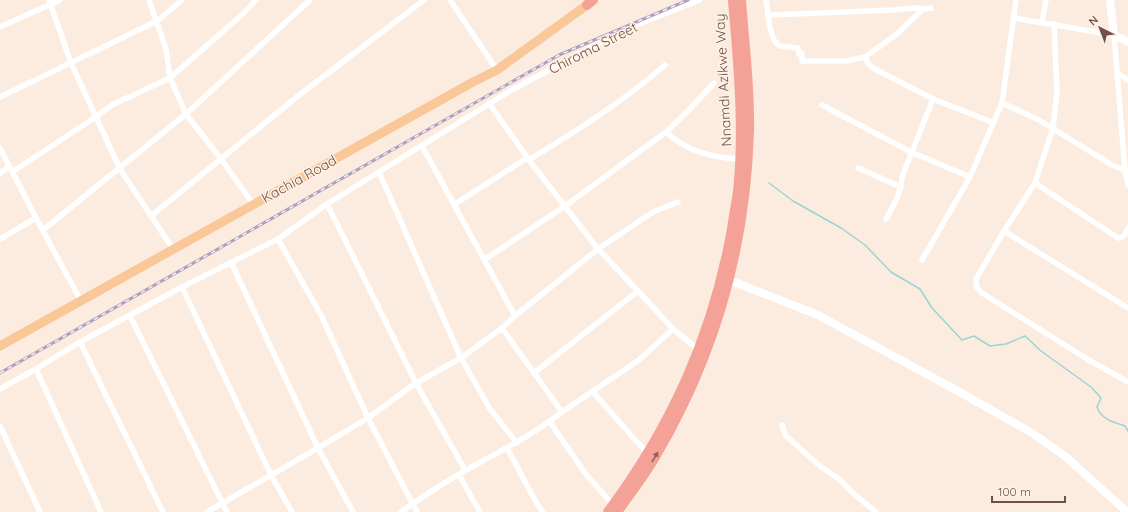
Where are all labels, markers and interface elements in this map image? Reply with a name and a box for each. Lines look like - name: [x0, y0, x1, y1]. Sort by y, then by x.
- north arrow: [1080, 8, 1120, 48]
- street label: Nnamdi Azikwe Way: [711, 13, 735, 147]
- text: N: [1086, 13, 1101, 28]
- street label: Chiroma Street: [546, 18, 641, 78]
- street label: Kachia Road: [258, 151, 340, 207]
- one-way arrow: [651, 452, 659, 462]
- scale bar: [992, 478, 1065, 504]
- text: 100 m: [998, 484, 1031, 499]

